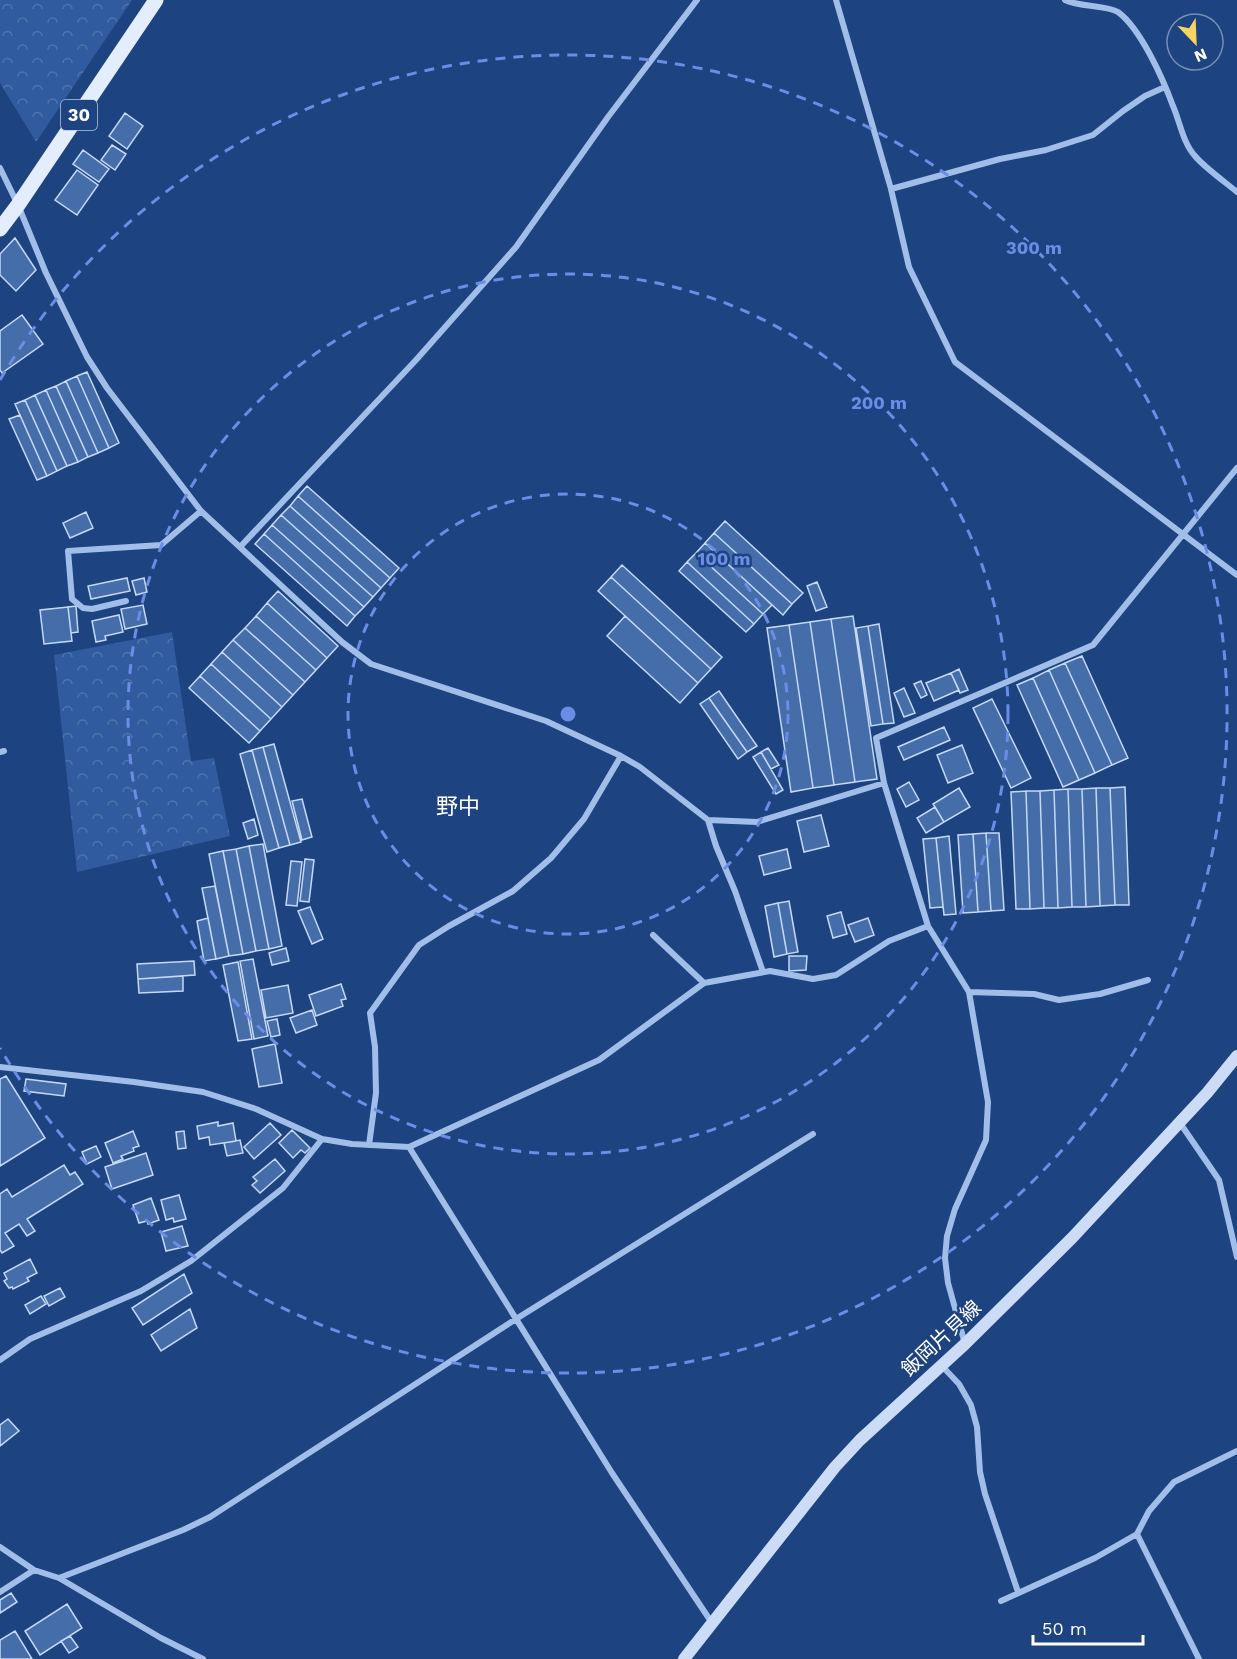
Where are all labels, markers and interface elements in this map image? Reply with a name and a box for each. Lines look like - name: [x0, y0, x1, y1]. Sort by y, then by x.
- north arrow: [1165, 12, 1225, 72]
- text: N: [1191, 44, 1210, 66]
- road number: 30: [61, 100, 97, 130]
- text: 300 m: [1006, 237, 1062, 258]
- text: 200 m: [851, 392, 907, 413]
- text: 100 m: [697, 548, 751, 569]
- centre of rings: [558, 704, 578, 724]
- district label: 野中: [436, 794, 480, 819]
- street label: 飯岡片貝線: [896, 1295, 986, 1381]
- scale bar: [1033, 1608, 1142, 1646]
- text: 50 m: [1042, 1618, 1087, 1639]

